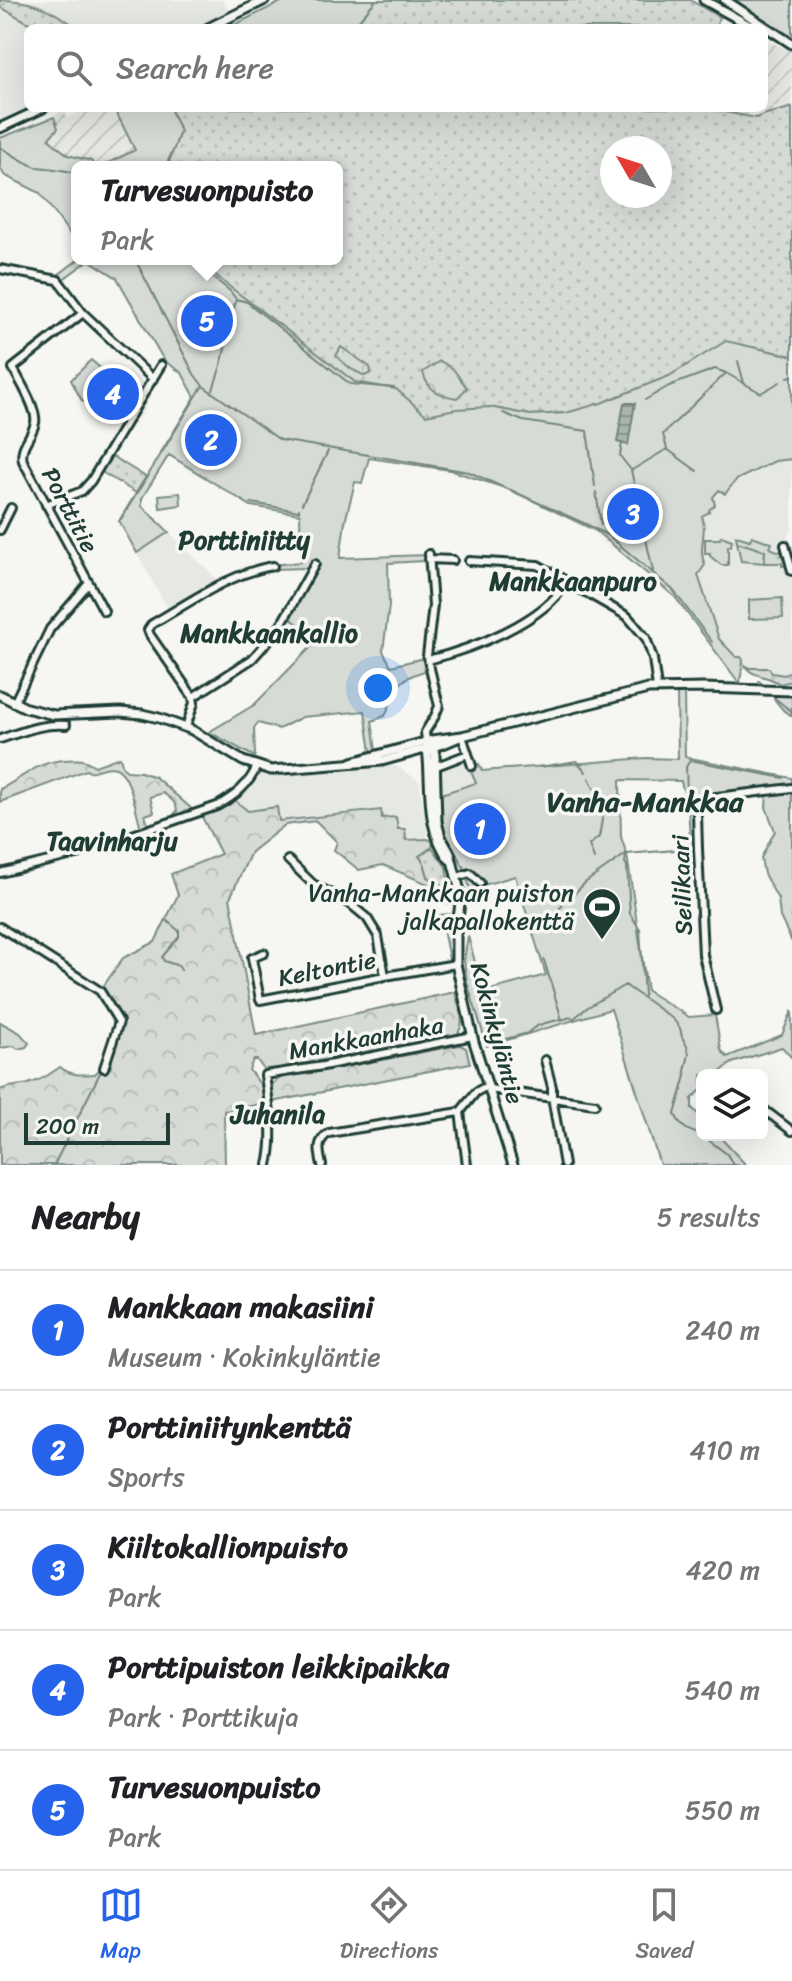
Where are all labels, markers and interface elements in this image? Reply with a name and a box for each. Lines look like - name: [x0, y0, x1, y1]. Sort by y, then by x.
- search box: [24, 24, 768, 112]
- text: Search here: [116, 41, 274, 95]
- icon: search: [52, 46, 96, 90]
- north arrow: [600, 136, 672, 208]
- popup: [71, 161, 343, 265]
- text: Turvesuonpuisto: [101, 163, 313, 217]
- text: Park: [101, 217, 154, 263]
- pin: 5: [181, 291, 233, 351]
- pin: 4: [87, 364, 139, 424]
- pin: 2: [185, 410, 237, 470]
- street label: Porttitie: [30, 459, 110, 561]
- pin: 3: [607, 484, 659, 544]
- district label: Porttiniitty: [178, 517, 310, 563]
- district label: Mankkaanpuro: [488, 558, 658, 604]
- district label: Mankkaankallio: [179, 610, 358, 656]
- your location: [358, 668, 398, 708]
- district label: Vanha-Mankkaa: [547, 777, 744, 826]
- pin: 1: [454, 799, 506, 859]
- district label: Taavinharju: [46, 818, 179, 864]
- street label: Seilikaari: [659, 834, 705, 936]
- place label: Vanha-Mankkaan puiston jalkapallokenttä: [308, 872, 575, 942]
- sports icon: Vanha-Mankkaan puiston jalkapallokenttä: [581, 886, 623, 941]
- street label: Keltontie: [274, 939, 380, 999]
- street label: Kokinkyläntie: [458, 957, 536, 1109]
- street label: Mankkaanhaka: [285, 1004, 448, 1072]
- map controls: [696, 1069, 768, 1141]
- button: layers: [696, 1069, 768, 1141]
- district label: Juhanila: [229, 1091, 325, 1137]
- text: 200 m: [36, 1107, 99, 1146]
- scale bar: [24, 1109, 170, 1145]
- text: Nearby: [32, 1187, 140, 1247]
- text: 5 results: [657, 1194, 760, 1240]
- text: Mankkaan makasiini: [108, 1280, 374, 1334]
- text: 1: [52, 1307, 64, 1353]
- text: 240 m: [686, 1307, 760, 1353]
- text: Museum · Kokinkyläntie: [108, 1334, 381, 1380]
- text: Porttiniitynkenttä: [108, 1400, 351, 1454]
- text: 2: [50, 1427, 66, 1473]
- text: 410 m: [689, 1427, 760, 1473]
- text: Sports: [108, 1454, 184, 1500]
- text: Kiiltokallionpuisto: [108, 1520, 348, 1574]
- text: 3: [51, 1547, 65, 1593]
- text: 420 m: [686, 1547, 760, 1593]
- text: Park: [108, 1574, 161, 1620]
- text: Porttipuiston leikkipaikka: [108, 1640, 449, 1694]
- text: 4: [50, 1667, 66, 1713]
- text: 540 m: [685, 1667, 760, 1713]
- text: Park · Porttikuja: [108, 1694, 298, 1740]
- text: Turvesuonpuisto: [108, 1760, 320, 1814]
- text: 5: [50, 1787, 66, 1833]
- text: 550 m: [685, 1787, 760, 1833]
- text: Park: [108, 1814, 161, 1860]
- tab: Map: [99, 1883, 143, 1970]
- tab: Directions: [340, 1883, 438, 1970]
- tab: Saved: [635, 1883, 693, 1970]

